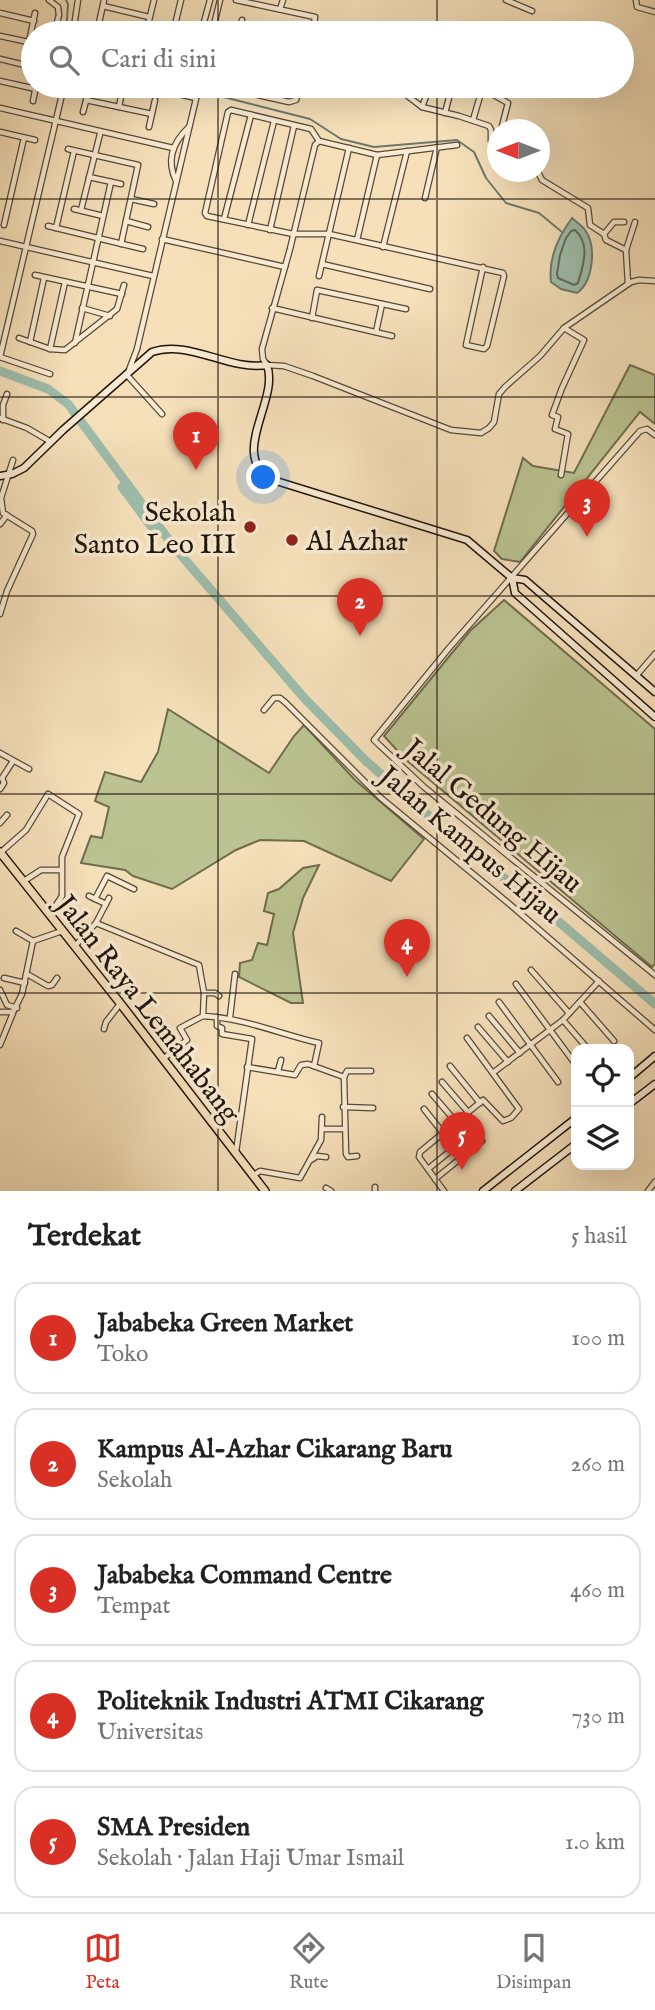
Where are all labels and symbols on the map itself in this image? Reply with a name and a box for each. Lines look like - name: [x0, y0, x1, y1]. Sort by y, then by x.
- north arrow: [487, 119, 550, 182]
- pin: 1: [173, 412, 219, 470]
- your location: [246, 460, 280, 494]
- pin: 3: [564, 479, 610, 537]
- place label: Sekolah Santo Leo III: [74, 496, 236, 563]
- marker: Sekolah Santo Leo III: [242, 519, 258, 535]
- place label: Al Azhar: [305, 525, 408, 560]
- marker: Al Azhar: [284, 532, 300, 548]
- pin: 2: [337, 578, 383, 636]
- street label: Jalal Gedung Hijau: [394, 730, 589, 902]
- street label: Jalan Kampus Hijau: [369, 757, 568, 933]
- street label: Jalan Raya Lemahabang: [45, 886, 247, 1131]
- pin: 4: [384, 919, 430, 977]
- pin: 5: [439, 1112, 485, 1170]

